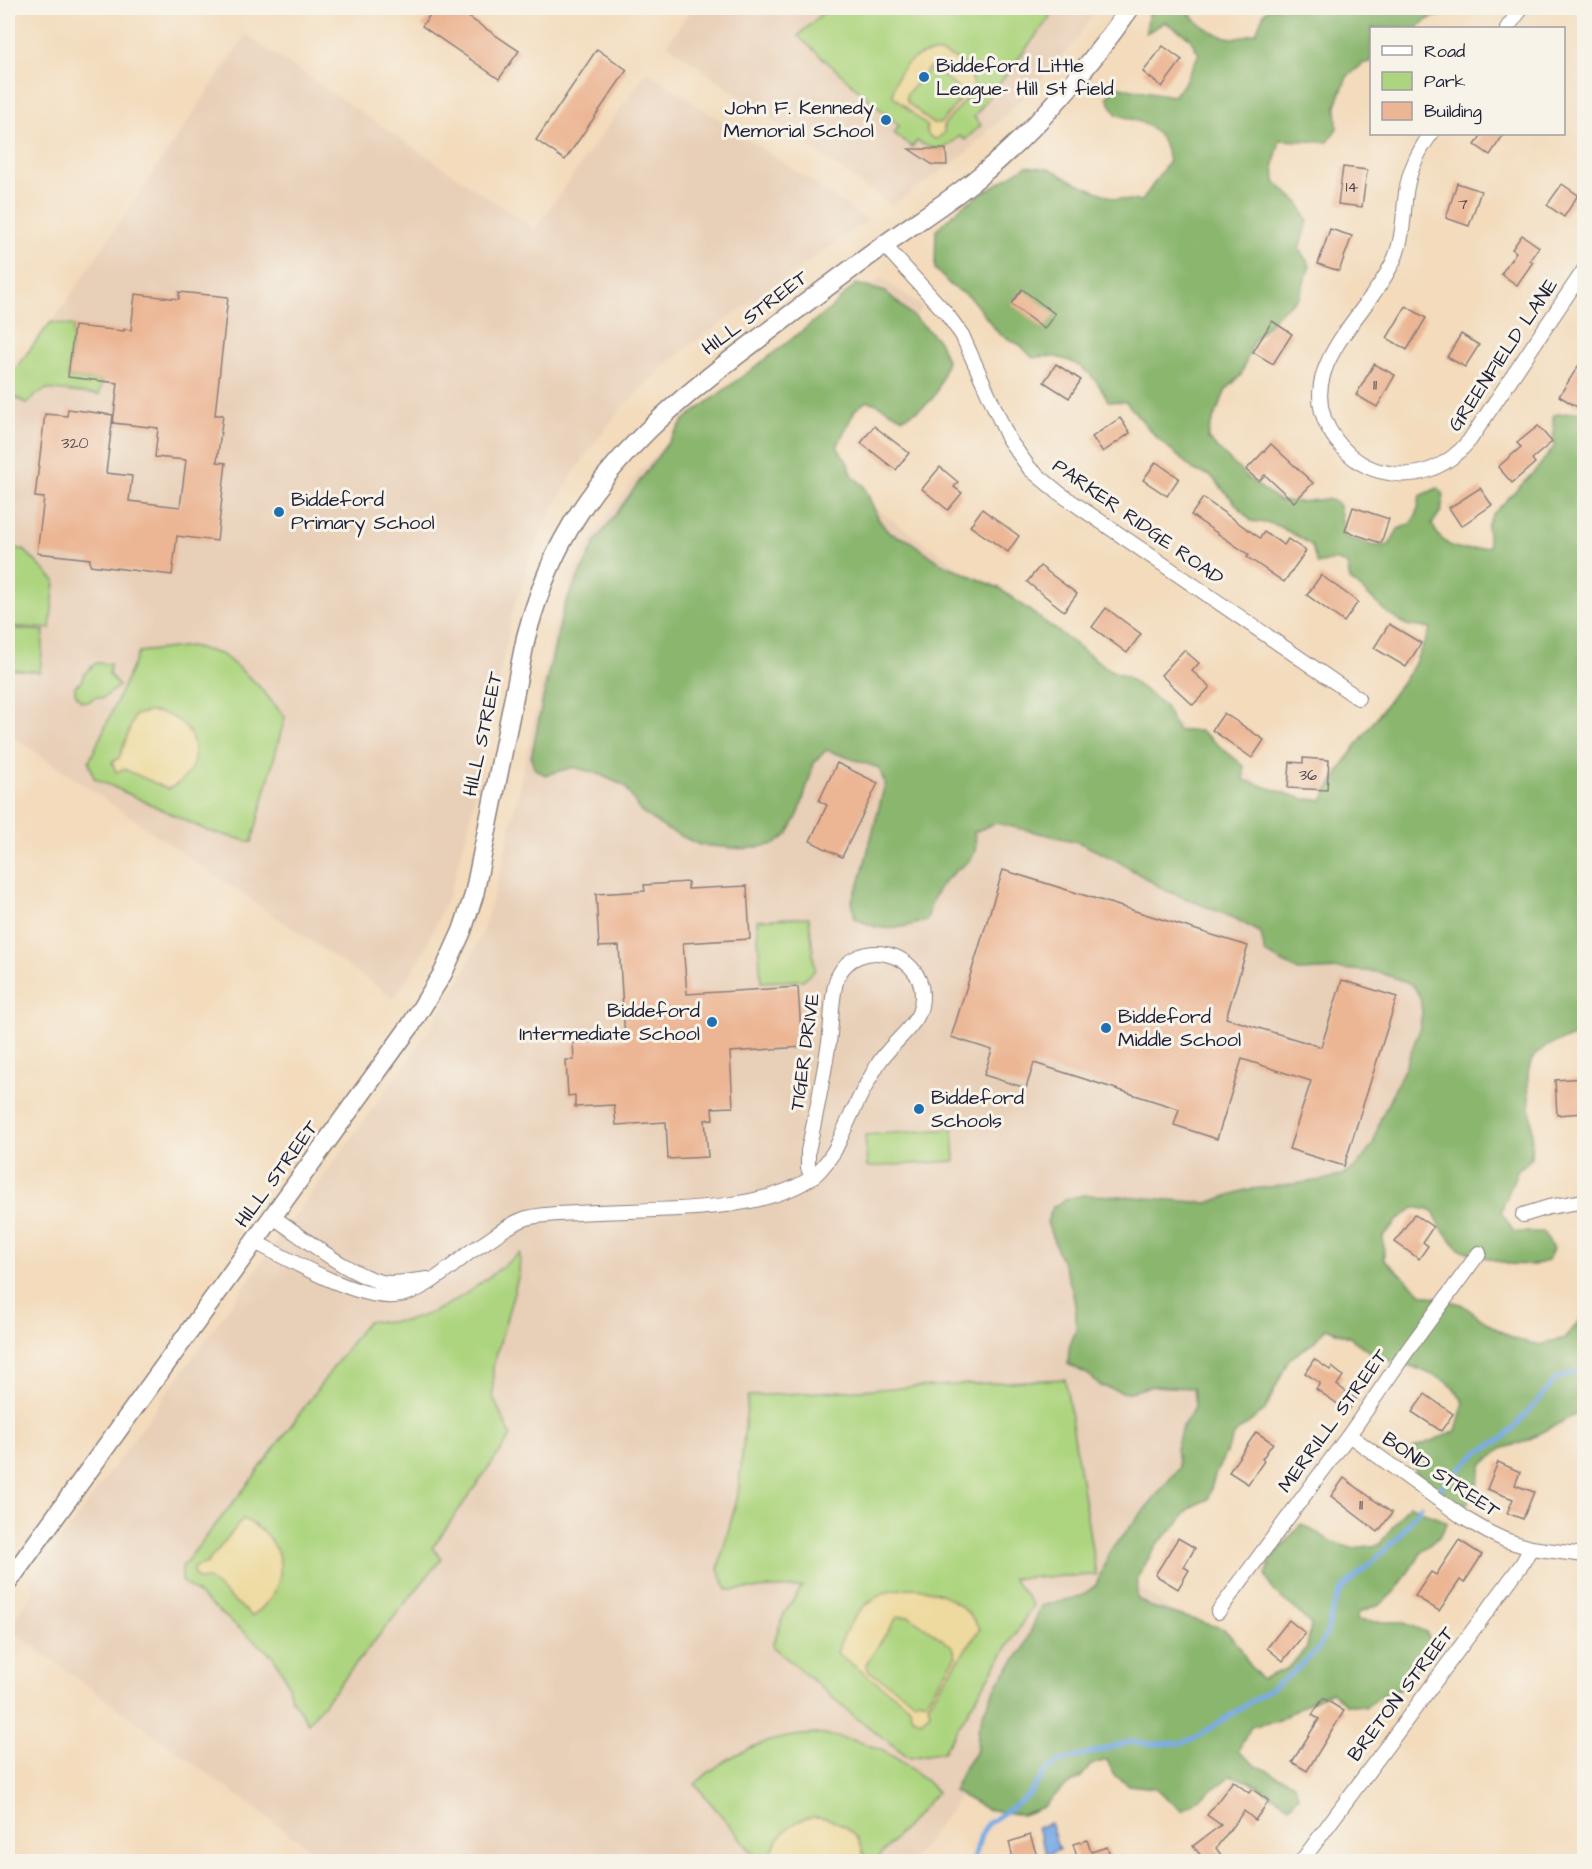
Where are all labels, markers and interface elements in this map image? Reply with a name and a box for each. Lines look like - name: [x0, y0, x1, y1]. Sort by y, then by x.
- legend: [1370, 27, 1565, 135]
- text: Road: [1424, 39, 1465, 64]
- place label: Biddeford Little League- Hill St field: [936, 52, 1114, 104]
- text: Park: [1424, 69, 1466, 94]
- marker: Biddeford Little League- Hill St field: [917, 70, 931, 84]
- place label: John F. Kennedy Memorial School: [723, 94, 874, 145]
- text: Building: [1424, 99, 1482, 125]
- marker: John F. Kennedy Memorial School: [879, 113, 893, 127]
- house number: 14: [1346, 176, 1359, 198]
- house number: 7: [1458, 193, 1468, 215]
- street label: HILL STREET: [696, 263, 814, 362]
- street label: GREENFIELD LANE: [1441, 273, 1565, 437]
- house number: 11: [1373, 374, 1377, 396]
- house number: 320: [61, 432, 89, 454]
- street label: PARKER RIDGE ROAD: [1047, 452, 1229, 592]
- place label: Biddeford Primary School: [291, 486, 435, 538]
- marker: Biddeford Primary School: [272, 505, 286, 519]
- street label: HILL STREET: [456, 669, 510, 799]
- house number: 36: [1299, 764, 1317, 786]
- street label: TIGER DRIVE: [783, 991, 827, 1112]
- place label: Biddeford Intermediate School: [519, 997, 700, 1048]
- place label: Biddeford Middle School: [1118, 1003, 1241, 1054]
- marker: Biddeford Intermediate School: [705, 1015, 719, 1029]
- marker: Biddeford Middle School: [1099, 1021, 1113, 1035]
- place label: Biddeford Schools: [931, 1084, 1024, 1135]
- marker: Biddeford Schools: [912, 1102, 926, 1116]
- street label: HILL STREET: [228, 1114, 326, 1233]
- street label: MERRILL STREET: [1271, 1343, 1395, 1499]
- street label: BOND STREET: [1376, 1425, 1506, 1525]
- house number: 11: [1359, 1494, 1363, 1516]
- street label: BRETON STREET: [1341, 1620, 1461, 1767]

